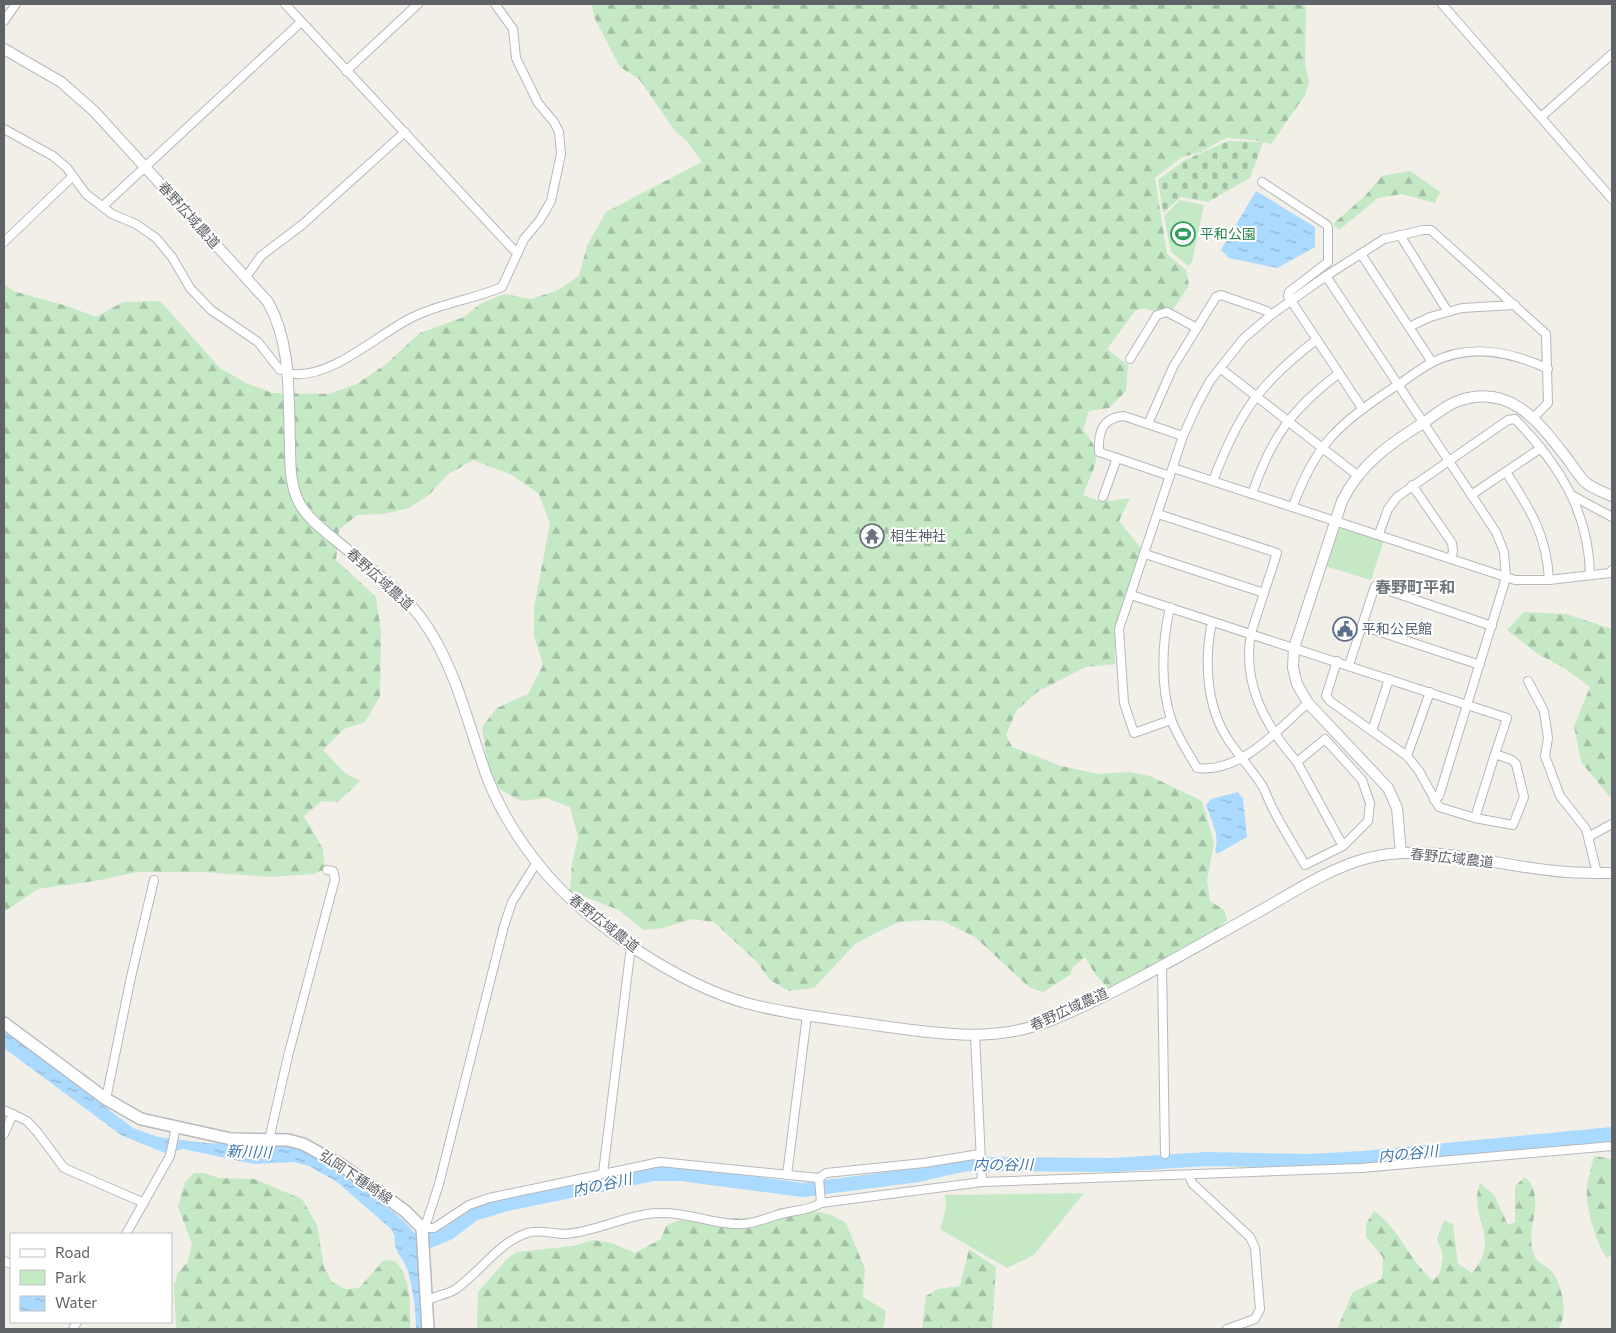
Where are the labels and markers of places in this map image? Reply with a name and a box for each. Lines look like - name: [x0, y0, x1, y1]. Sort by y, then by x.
- sports icon: 平和公園: [1170, 221, 1196, 247]
- place label: 平和公園: [1200, 225, 1256, 242]
- temple icon: 相生神社: [859, 523, 885, 549]
- place label: 相生神社: [890, 527, 946, 544]
- public building icon: 平和公民館: [1332, 616, 1358, 642]
- place label: 平和公民館: [1362, 620, 1432, 637]

